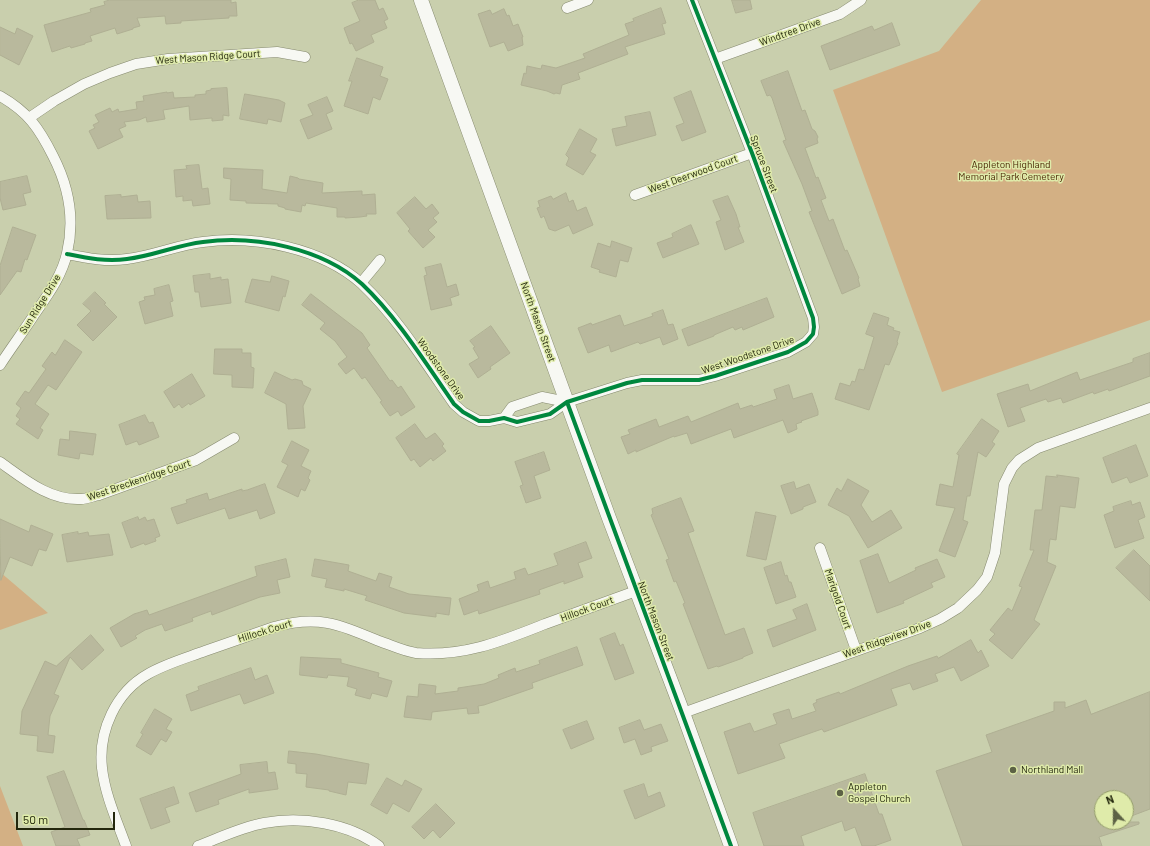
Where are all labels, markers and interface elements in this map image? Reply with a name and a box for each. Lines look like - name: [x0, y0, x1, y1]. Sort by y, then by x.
- street label: Windtree Drive: [758, 15, 822, 49]
- street label: West Mason Ridge Court: [155, 47, 261, 67]
- street label: Spruce Street: [748, 134, 780, 194]
- street label: West Deerwood Court: [647, 152, 739, 196]
- park label: Appleton Highland Memorial Park Cemetery: [958, 159, 1064, 182]
- street label: Sun Ridge Drive: [17, 272, 63, 336]
- street label: North Mason Street: [518, 280, 558, 364]
- street label: West Woodstone Drive: [700, 333, 796, 377]
- street label: Woodstone Drive: [415, 336, 467, 402]
- street label: West Breckenridge Court: [86, 457, 192, 503]
- street label: Marigold Court: [822, 567, 854, 631]
- street label: North Mason Street: [635, 580, 677, 662]
- street label: Hillock Court: [559, 594, 615, 624]
- street label: Hillock Court: [237, 617, 293, 645]
- street label: West Ridgeview Drive: [841, 618, 933, 660]
- place label: Northland Mall: [1021, 764, 1083, 776]
- marker: Northland Mall: [1008, 765, 1018, 775]
- place label: Appleton Gospel Church: [848, 781, 910, 804]
- marker: Appleton Gospel Church: [835, 788, 845, 798]
- north arrow: [1094, 790, 1134, 830]
- text: N: [1104, 792, 1116, 807]
- scale bar: [18, 804, 117, 830]
- text: 50 m: [23, 812, 48, 826]

